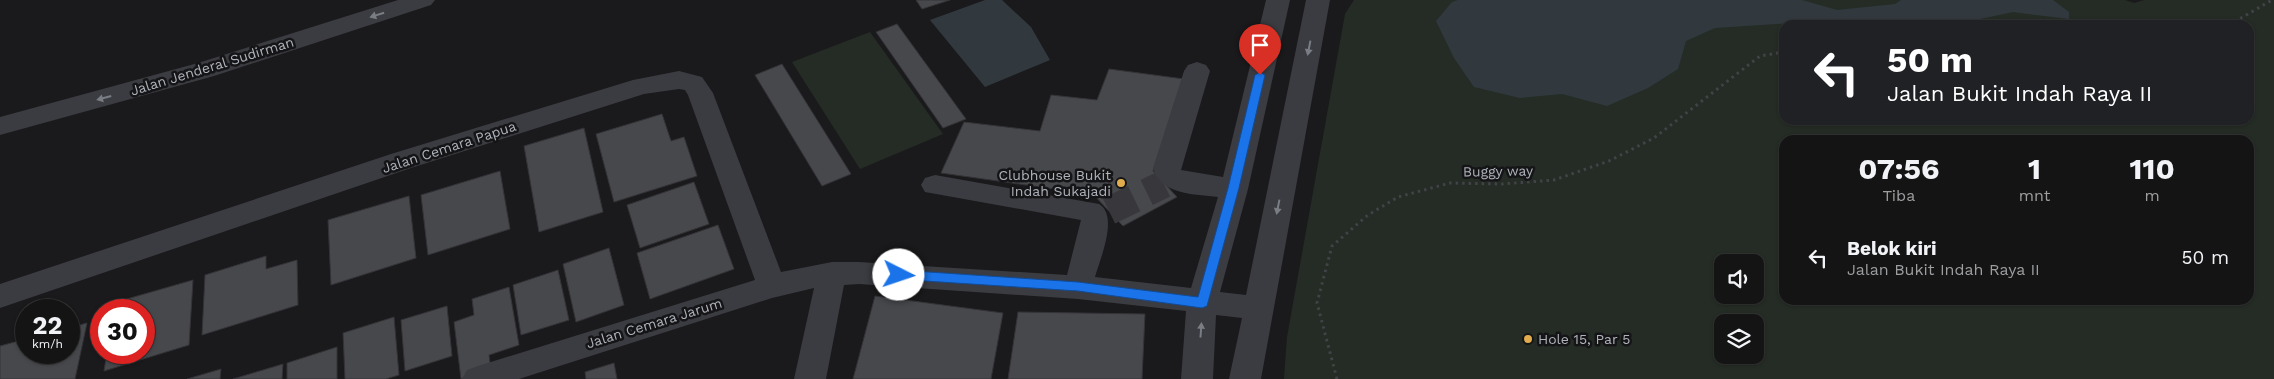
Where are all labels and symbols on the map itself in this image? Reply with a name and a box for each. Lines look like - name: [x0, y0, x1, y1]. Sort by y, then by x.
- one-way arrow: [369, 12, 384, 19]
- pin: [1239, 24, 1281, 75]
- street label: Jalan Jenderal Sudirman: [128, 33, 296, 99]
- one-way arrow: [1305, 40, 1313, 55]
- one-way arrow: [96, 94, 111, 102]
- street label: Jalan Cemara Papua: [380, 118, 518, 176]
- street label: Buggy way: [1463, 162, 1534, 180]
- place label: Clubhouse Bukit Indah Sukajadi: [998, 167, 1111, 199]
- marker: Clubhouse Bukit Indah Sukajadi: [1115, 177, 1127, 189]
- one-way arrow: [1274, 200, 1282, 216]
- position arrow: [872, 248, 924, 300]
- street label: Jalan Cemara Jarum: [584, 295, 724, 351]
- speed limit sign: 30: [90, 299, 155, 364]
- one-way arrow: [1197, 322, 1205, 338]
- place label: Hole 15, Par 5: [1538, 331, 1630, 347]
- marker: Hole 15, Par 5: [1522, 333, 1534, 345]

